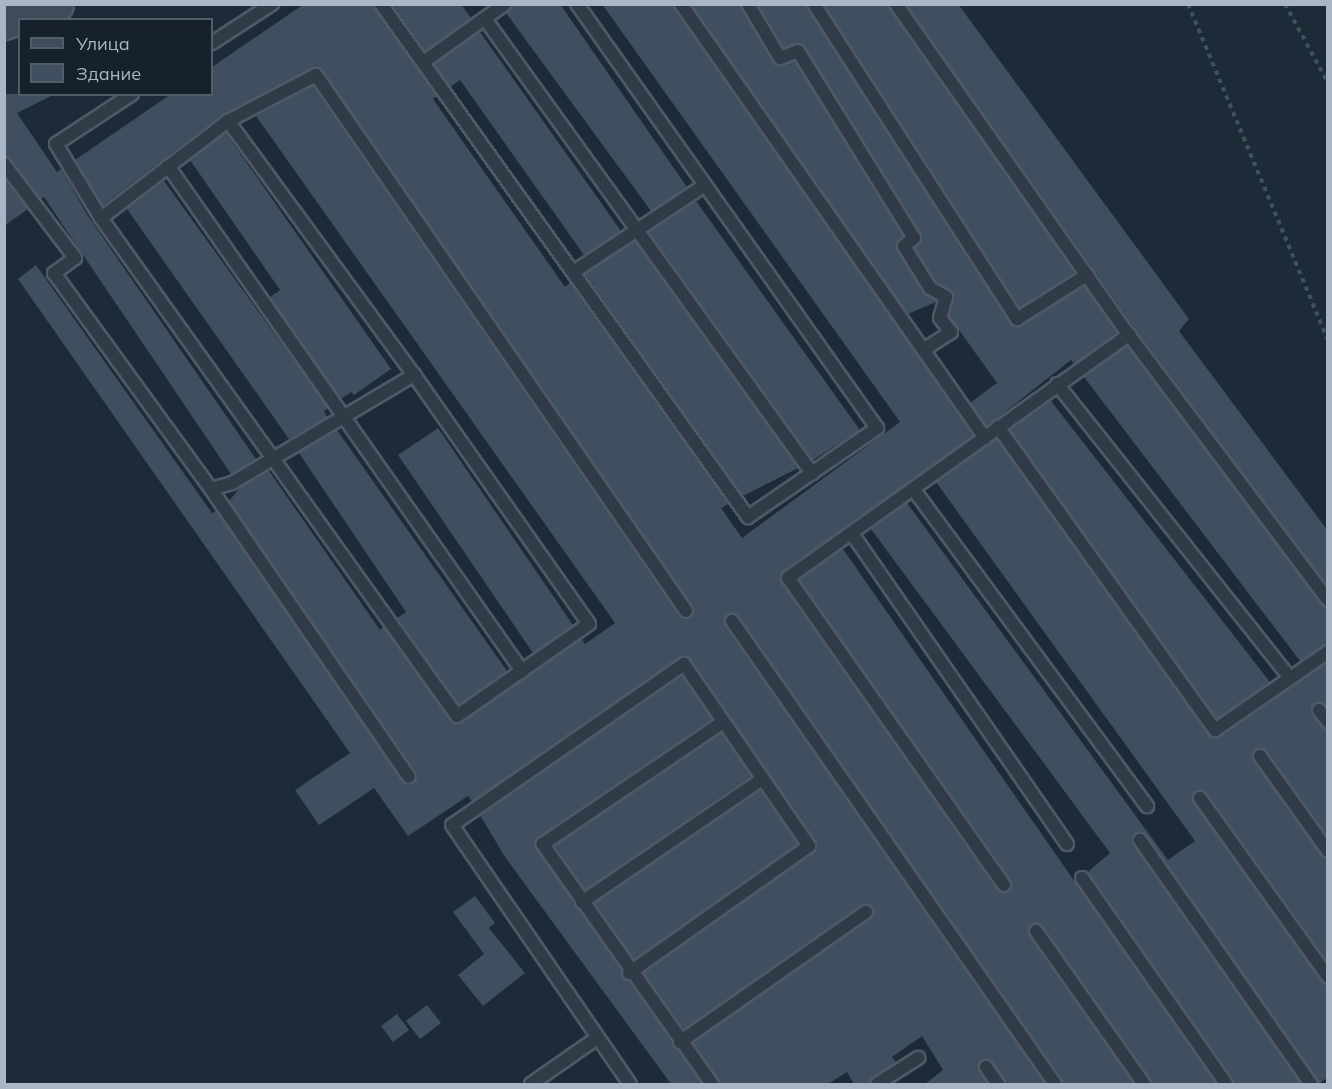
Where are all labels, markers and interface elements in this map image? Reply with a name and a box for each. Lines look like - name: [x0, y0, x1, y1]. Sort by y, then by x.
- legend: [18, 18, 213, 96]
- text: Улица: [76, 32, 130, 55]
- text: Здание: [76, 62, 141, 85]

